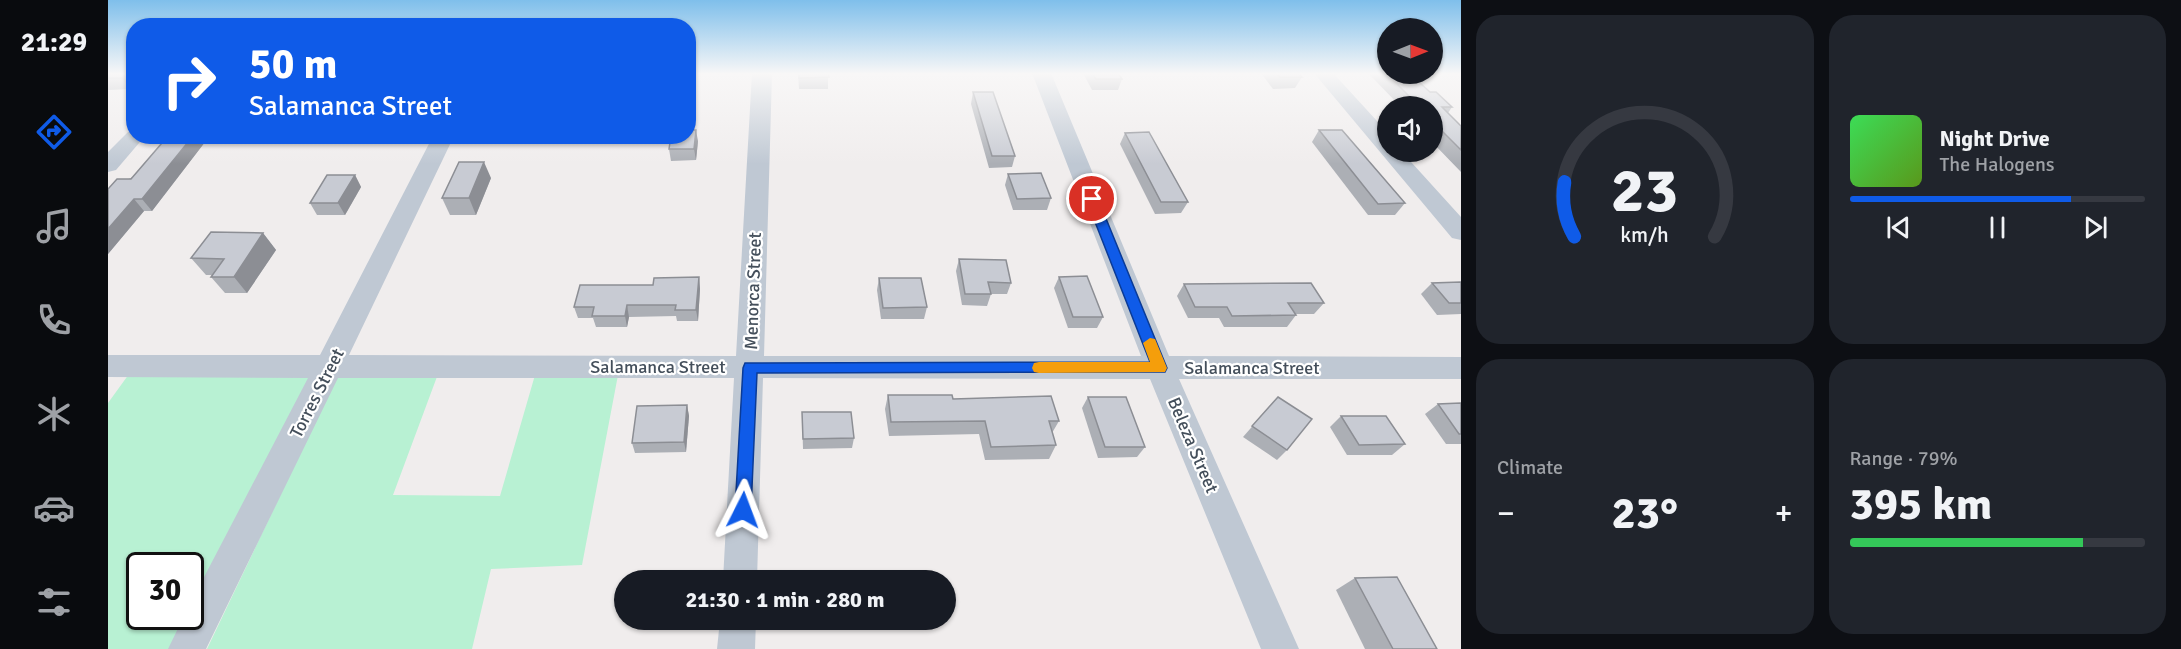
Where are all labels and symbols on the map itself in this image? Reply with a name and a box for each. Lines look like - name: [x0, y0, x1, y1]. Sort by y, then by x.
- north arrow: [1377, 18, 1443, 84]
- pin: [1066, 173, 1117, 224]
- street label: Menorca Street: [740, 232, 766, 350]
- street label: Torres Street: [285, 345, 349, 441]
- street label: Salamanca Street: [590, 356, 726, 378]
- street label: Salamanca Street: [1184, 357, 1320, 379]
- street label: Beleza Street: [1163, 394, 1223, 496]
- position arrow: [711, 478, 775, 542]
- speed limit sign: 30: [126, 552, 204, 630]

